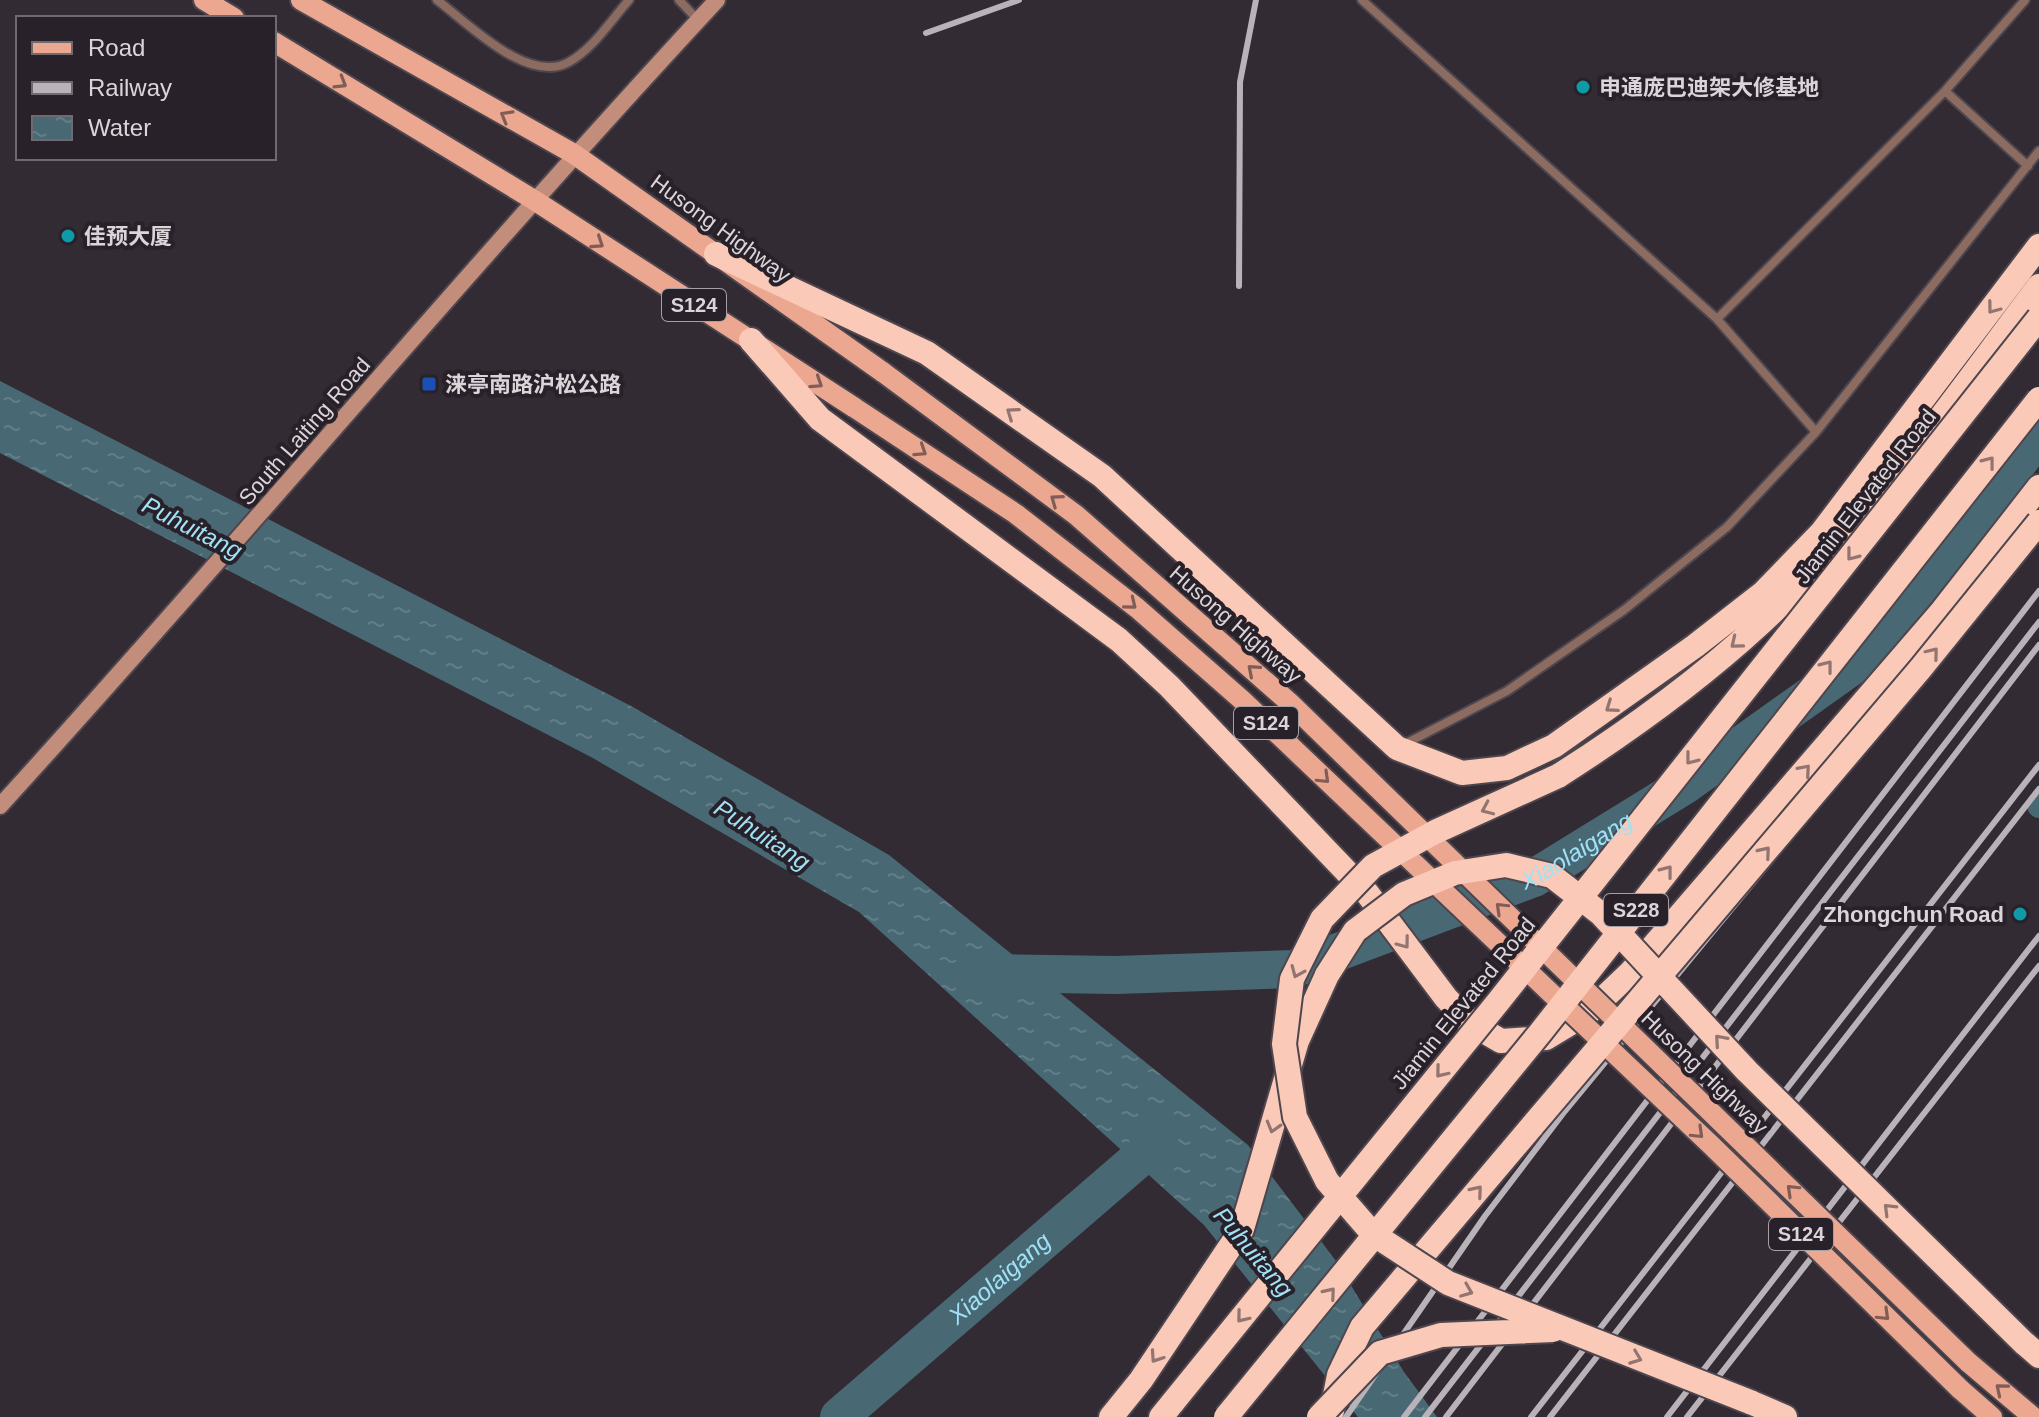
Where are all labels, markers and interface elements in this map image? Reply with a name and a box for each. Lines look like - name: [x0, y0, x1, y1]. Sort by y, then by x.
- legend: [16, 16, 276, 160]
- text: Road: [88, 34, 145, 61]
- one-way arrow: [332, 73, 347, 89]
- text: Railway: [88, 74, 172, 101]
- place label: 申通庞巴迪架大修基地: [1599, 75, 1819, 100]
- marker: 申通庞巴迪架大修基地: [1574, 78, 1592, 96]
- one-way arrow: [500, 110, 515, 126]
- text: Water: [88, 114, 151, 141]
- street label: Husong Highway: [646, 169, 795, 287]
- place label: 佳预大厦: [84, 224, 172, 249]
- marker: 佳预大厦: [59, 227, 77, 245]
- one-way arrow: [590, 233, 604, 248]
- road number: S124: [662, 289, 726, 321]
- one-way arrow: [1988, 300, 2002, 314]
- street label: South Laiting Road: [234, 353, 375, 510]
- place label: 涞亭南路沪松公路: [445, 372, 621, 397]
- one-way arrow: [809, 374, 823, 389]
- marker: 涞亭南路沪松公路: [420, 375, 438, 393]
- street label: Jiamin Elevated Road: [1790, 404, 1941, 588]
- one-way arrow: [1006, 408, 1020, 422]
- one-way arrow: [912, 441, 926, 456]
- one-way arrow: [1979, 456, 1993, 471]
- water label: Puhuitang: [138, 491, 247, 564]
- one-way arrow: [1050, 495, 1065, 510]
- one-way arrow: [1847, 546, 1862, 560]
- street label: Husong Highway: [1165, 560, 1307, 688]
- one-way arrow: [1122, 594, 1137, 608]
- one-way arrow: [1730, 634, 1745, 648]
- one-way arrow: [1923, 648, 1938, 662]
- one-way arrow: [1818, 660, 1832, 675]
- one-way arrow: [1247, 665, 1262, 680]
- one-way arrow: [1605, 697, 1619, 712]
- road number: S124: [1234, 707, 1298, 739]
- one-way arrow: [1686, 750, 1701, 764]
- one-way arrow: [1796, 764, 1810, 779]
- one-way arrow: [1315, 768, 1329, 783]
- water label: Puhuitang: [710, 794, 815, 876]
- one-way arrow: [1481, 800, 1495, 816]
- water label: Xiaolaigang: [1516, 806, 1638, 895]
- one-way arrow: [1755, 846, 1770, 861]
- one-way arrow: [1657, 866, 1672, 880]
- road number: S228: [1604, 894, 1668, 926]
- place label: Zhongchun Road: [1823, 902, 2004, 927]
- one-way arrow: [1496, 903, 1510, 918]
- marker: Zhongchun Road: [2011, 905, 2029, 923]
- street label: Jiamin Elevated Road: [1386, 912, 1540, 1094]
- one-way arrow: [1395, 934, 1409, 949]
- one-way arrow: [1290, 964, 1306, 978]
- street label: Husong Highway: [1636, 1006, 1773, 1139]
- one-way arrow: [1716, 1034, 1730, 1049]
- one-way arrow: [1436, 1063, 1451, 1077]
- one-way arrow: [1266, 1120, 1282, 1134]
- one-way arrow: [1689, 1124, 1704, 1138]
- one-way arrow: [1787, 1185, 1801, 1199]
- one-way arrow: [1467, 1186, 1482, 1201]
- water label: Puhuitang: [1208, 1202, 1299, 1302]
- one-way arrow: [1884, 1204, 1898, 1218]
- road number: S124: [1769, 1218, 1833, 1250]
- water label: Xiaolaigang: [942, 1227, 1056, 1330]
- one-way arrow: [1459, 1282, 1473, 1298]
- one-way arrow: [1320, 1288, 1335, 1302]
- one-way arrow: [1875, 1306, 1889, 1320]
- one-way arrow: [1237, 1308, 1251, 1323]
- one-way arrow: [1151, 1348, 1166, 1362]
- one-way arrow: [1628, 1348, 1642, 1365]
- one-way arrow: [1996, 1384, 2010, 1399]

